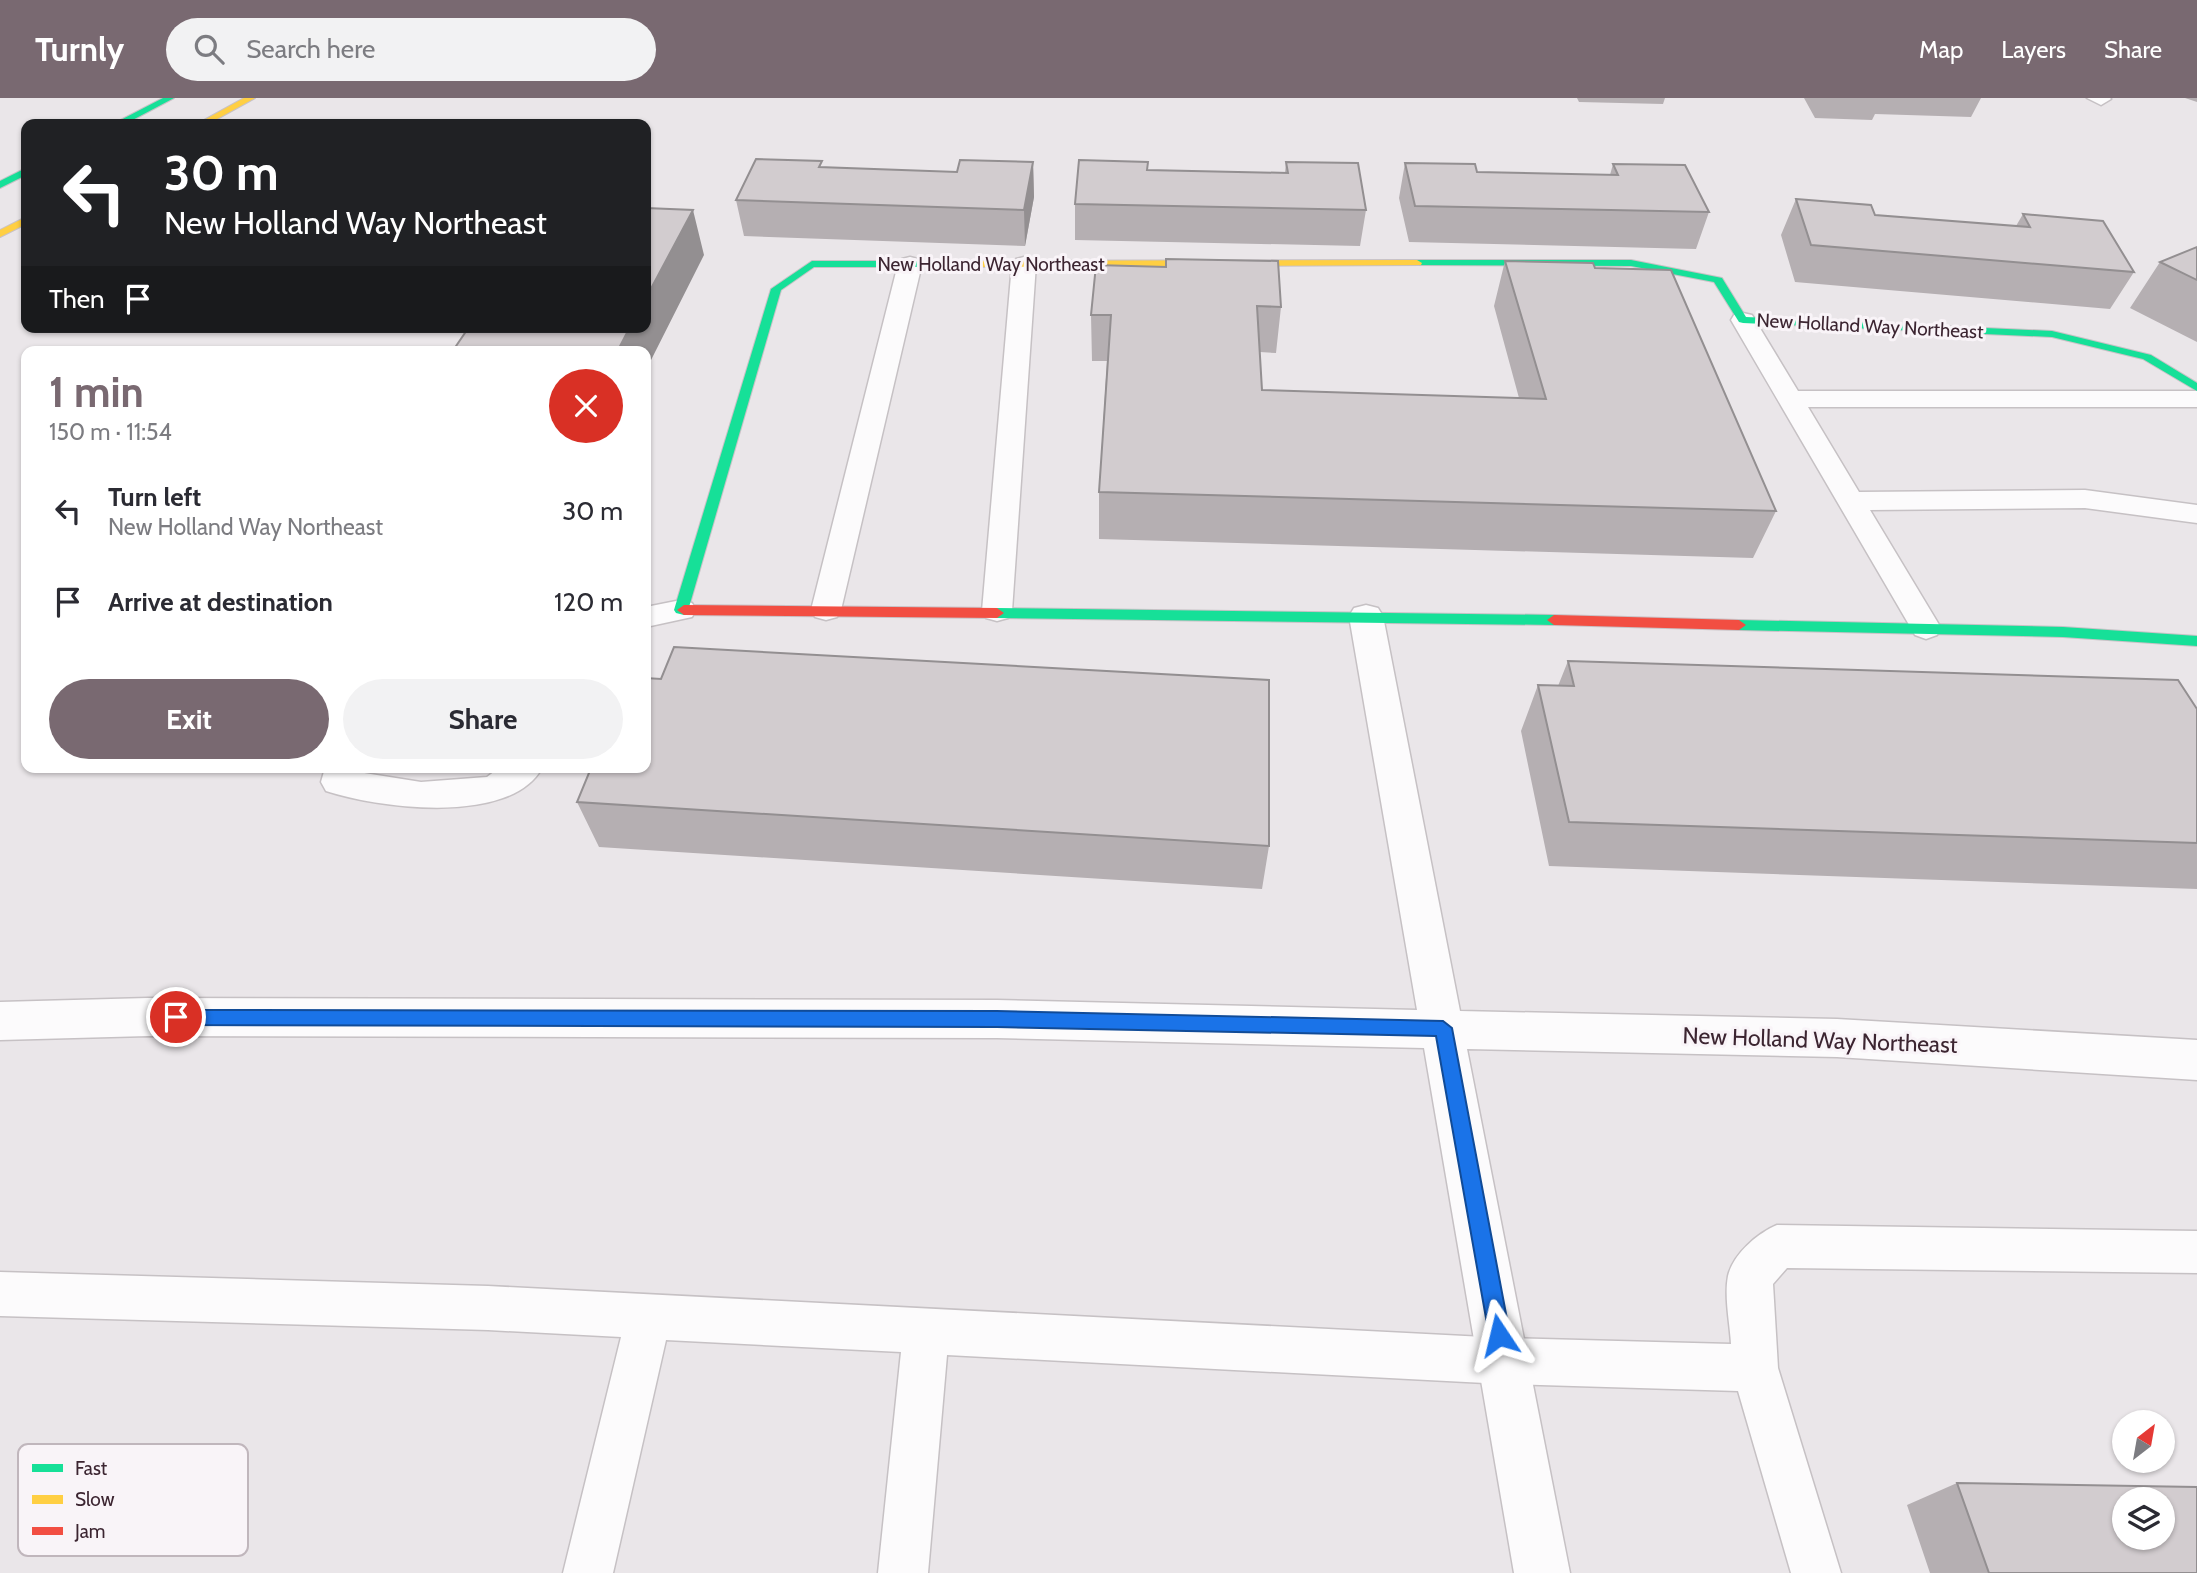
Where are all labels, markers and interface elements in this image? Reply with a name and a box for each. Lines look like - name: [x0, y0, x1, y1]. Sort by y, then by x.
- search box: [166, 18, 656, 81]
- text: Turnly: [35, 29, 124, 69]
- icon: search: [190, 30, 228, 68]
- text: Search here: [246, 33, 375, 65]
- text: Map: [1919, 35, 1963, 64]
- text: Layers: [2001, 35, 2066, 64]
- text: Share: [2104, 35, 2162, 64]
- text: 30 m: [164, 143, 279, 202]
- icon: left: [49, 147, 140, 238]
- text: New Holland Way Northeast: [164, 203, 547, 242]
- street label: New Holland Way Northeast: [877, 253, 1105, 276]
- icon: arrive: [119, 280, 157, 318]
- text: Then: [49, 283, 105, 315]
- street label: New Holland Way Northeast: [1756, 309, 1985, 343]
- text: 1 min: [49, 366, 144, 418]
- button: close: [549, 369, 623, 443]
- text: 150 m · 11:54: [49, 418, 172, 446]
- text: Turn left: [108, 481, 201, 513]
- icon: left: [49, 492, 87, 530]
- text: 30 m: [562, 495, 623, 527]
- text: New Holland Way Northeast: [108, 513, 383, 541]
- icon: arrive: [49, 583, 87, 621]
- text: Arrive at destination: [108, 586, 333, 618]
- text: 120 m: [554, 586, 623, 618]
- button: Exit: [49, 679, 329, 759]
- button: Share: [343, 679, 623, 759]
- pin: [146, 987, 206, 1047]
- icon: arrive: [157, 998, 195, 1036]
- street label: New Holland Way Northeast: [1682, 1021, 1958, 1059]
- position arrow: [1462, 1298, 1536, 1372]
- north arrow: [2112, 1410, 2175, 1474]
- map controls: [2112, 1410, 2175, 1550]
- legend: [18, 1444, 248, 1556]
- text: Fast: [75, 1457, 108, 1480]
- button: layers: [2112, 1487, 2175, 1550]
- text: Slow: [75, 1488, 115, 1511]
- text: Jam: [74, 1520, 105, 1543]

